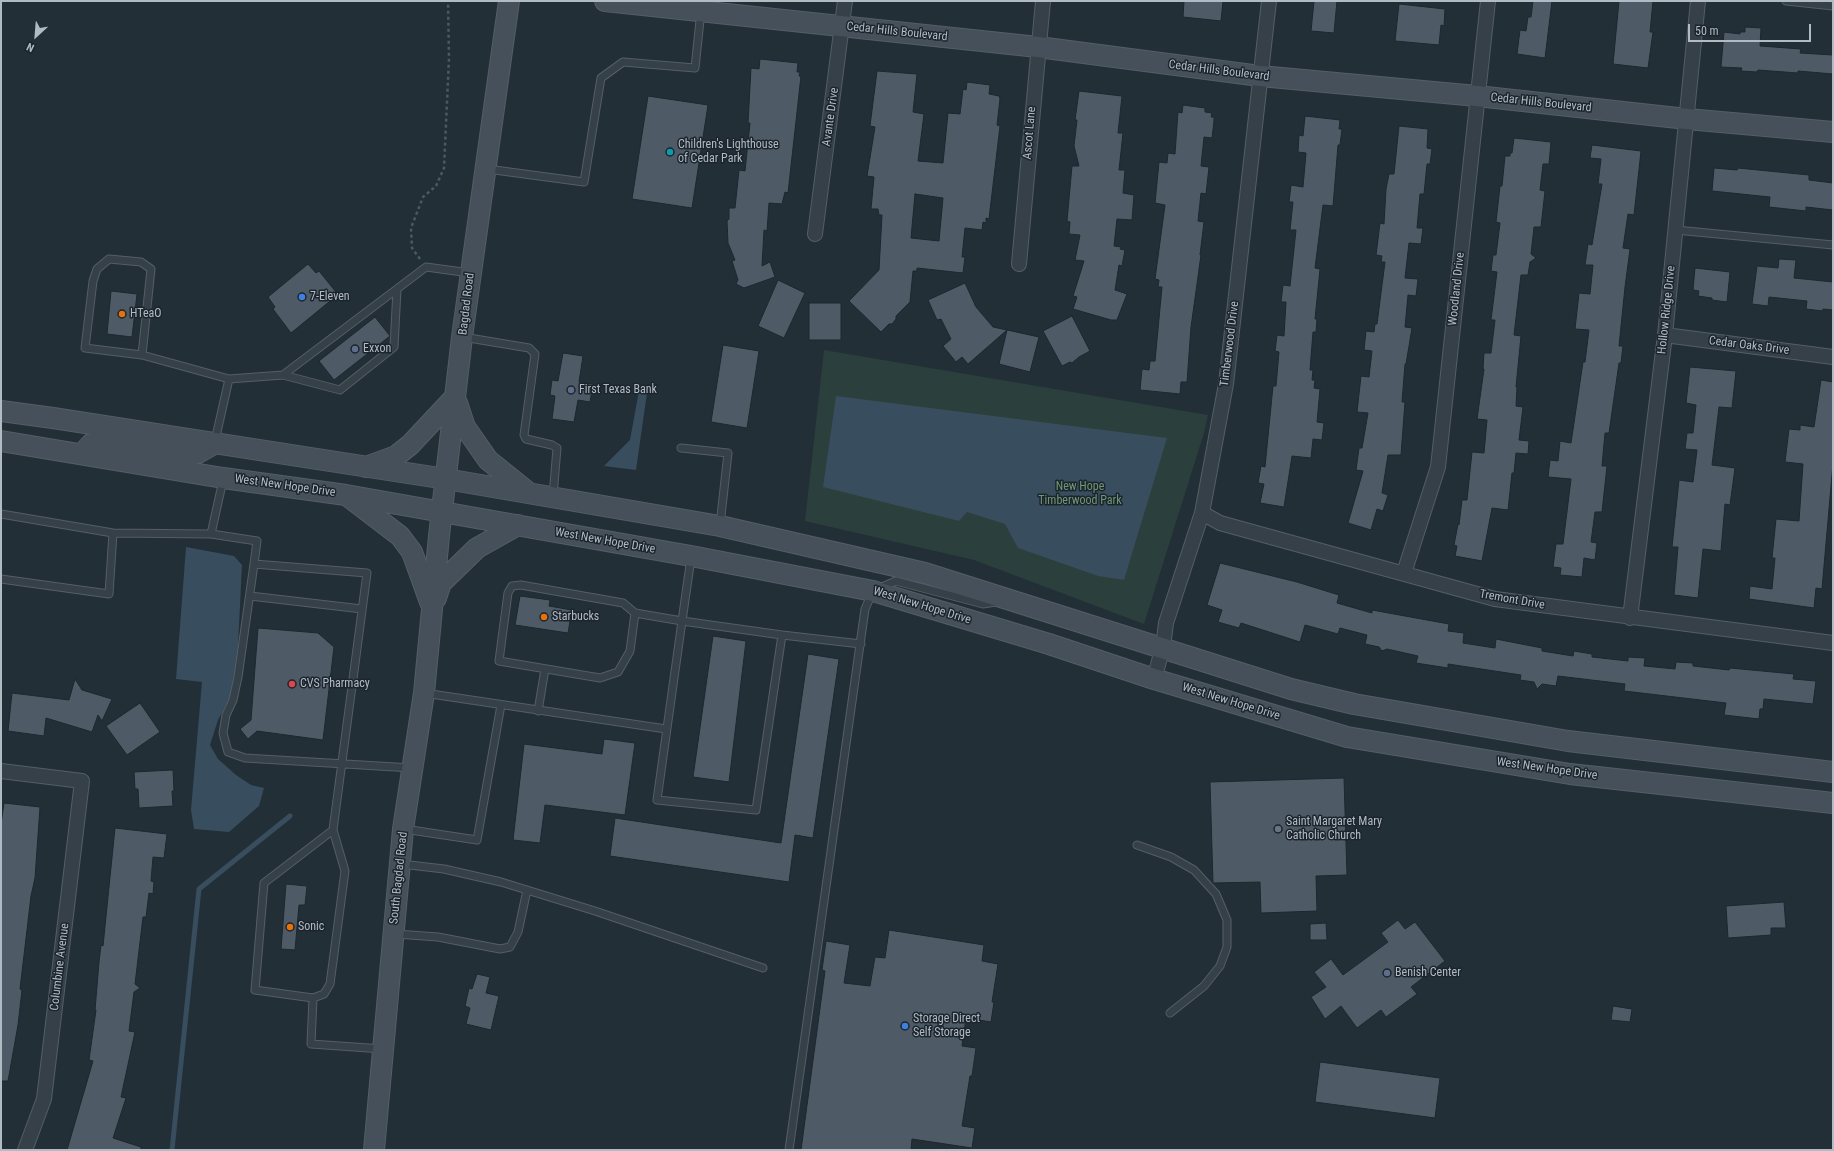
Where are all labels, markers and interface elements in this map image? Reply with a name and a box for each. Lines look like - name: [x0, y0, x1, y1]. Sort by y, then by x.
- north arrow: [16, 16, 56, 56]
- scale bar: [1690, 16, 1813, 42]
- street label: Cedar Hills Boulevard: [846, 20, 948, 44]
- text: 50 m: [1695, 24, 1719, 38]
- text: N: [25, 40, 36, 55]
- street label: Cedar Hills Boulevard: [1168, 58, 1270, 84]
- street label: Avante Drive: [820, 87, 842, 147]
- street label: Cedar Hills Boulevard: [1490, 91, 1592, 115]
- street label: Ascot Lane: [1021, 106, 1039, 160]
- place label: Children's Lighthouse of Cedar Park: [678, 138, 779, 166]
- marker: Children's Lighthouse of Cedar Park: [665, 147, 675, 157]
- street label: Woodland Drive: [1446, 251, 1468, 327]
- street label: Hollow Ridge Drive: [1655, 265, 1679, 355]
- street label: Bagdad Road: [456, 272, 478, 336]
- place label: 7-Eleven: [310, 290, 350, 304]
- marker: 7-Eleven: [297, 292, 307, 302]
- street label: Timberwood Drive: [1218, 301, 1242, 387]
- place label: HTeaO: [130, 307, 162, 321]
- marker: HTeaO: [117, 309, 127, 319]
- street label: Cedar Oaks Drive: [1708, 334, 1790, 358]
- place label: Exxon: [363, 342, 391, 356]
- marker: Exxon: [350, 344, 360, 354]
- place label: First Texas Bank: [579, 383, 657, 397]
- marker: First Texas Bank: [566, 385, 576, 395]
- street label: West New Hope Drive: [234, 472, 336, 500]
- park label: New Hope Timberwood Park: [1038, 480, 1122, 508]
- street label: West New Hope Drive: [554, 525, 656, 557]
- street label: West New Hope Drive: [871, 584, 973, 628]
- street label: Tremont Drive: [1478, 587, 1546, 613]
- place label: Starbucks: [552, 610, 599, 624]
- marker: Starbucks: [539, 612, 549, 622]
- place label: CVS Pharmacy: [300, 677, 370, 691]
- marker: CVS Pharmacy: [287, 679, 297, 689]
- street label: West New Hope Drive: [1180, 680, 1282, 724]
- street label: West New Hope Drive: [1496, 755, 1598, 783]
- place label: Saint Margaret Mary Catholic Church: [1286, 815, 1382, 843]
- marker: Saint Margaret Mary Catholic Church: [1273, 824, 1283, 834]
- street label: South Bagdad Road: [387, 831, 411, 925]
- place label: Sonic: [298, 920, 324, 934]
- marker: Sonic: [285, 922, 295, 932]
- street label: Columbine Avenue: [48, 923, 72, 1011]
- place label: Benish Center: [1395, 966, 1461, 980]
- marker: Benish Center: [1382, 968, 1392, 978]
- place label: Storage Direct Self Storage: [913, 1012, 980, 1040]
- marker: Storage Direct Self Storage: [900, 1021, 910, 1031]

